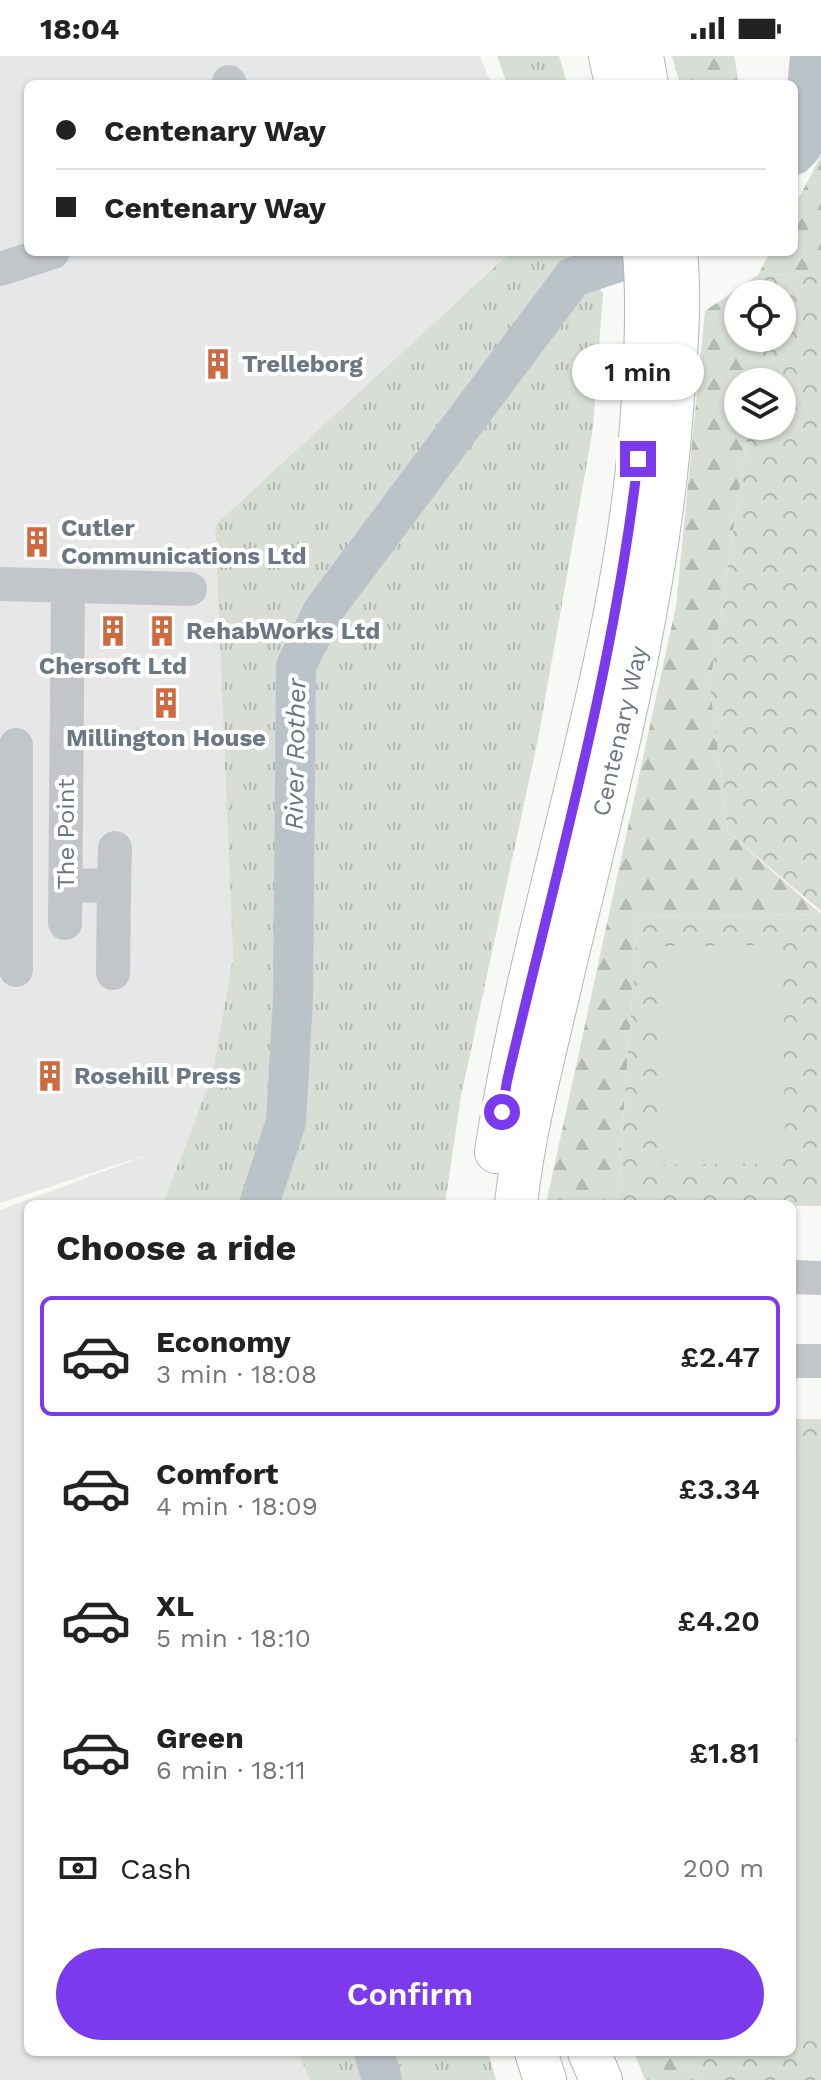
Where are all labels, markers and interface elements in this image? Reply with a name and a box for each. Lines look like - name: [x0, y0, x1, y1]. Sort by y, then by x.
- text: 18:04: [40, 11, 120, 46]
- text: Centenary Way: [104, 113, 326, 148]
- text: Centenary Way: [104, 190, 326, 225]
- map controls: [724, 280, 796, 440]
- button: locate: [724, 280, 796, 352]
- callout: 1 min: [572, 343, 704, 399]
- building icon: Trelleborg: [201, 347, 235, 381]
- place label: Trelleborg: [242, 350, 363, 378]
- text: 1 min: [605, 357, 671, 387]
- button: layers: [724, 368, 796, 440]
- route end: [620, 441, 656, 477]
- place label: Cutler Communications Ltd: [61, 514, 307, 570]
- building icon: Cutler Communications Ltd: [20, 525, 54, 559]
- building icon: Chersoft Ltd: [96, 614, 130, 648]
- building icon: RehabWorks Ltd: [145, 614, 179, 648]
- place label: RehabWorks Ltd: [186, 617, 380, 645]
- street label: Centenary Way: [587, 643, 653, 819]
- place label: Chersoft Ltd: [39, 652, 187, 680]
- water label: River Rother: [279, 677, 311, 830]
- building icon: Millington House: [149, 686, 183, 720]
- place label: Millington House: [66, 724, 266, 752]
- street label: The Point: [52, 779, 80, 889]
- building icon: Rosehill Press: [33, 1059, 67, 1093]
- place label: Rosehill Press: [74, 1062, 241, 1090]
- route start: [484, 1094, 520, 1130]
- text: Choose a ride: [56, 1227, 296, 1269]
- icon: car: [60, 1320, 132, 1392]
- text: Economy: [156, 1324, 291, 1359]
- text: £2.47: [680, 1339, 760, 1374]
- text: 3 min · 18:08: [156, 1359, 317, 1389]
- icon: car: [60, 1452, 132, 1524]
- text: Comfort: [156, 1456, 278, 1491]
- text: £3.34: [679, 1471, 760, 1506]
- text: 4 min · 18:09: [156, 1491, 318, 1521]
- icon: car: [60, 1584, 132, 1656]
- text: XL: [156, 1588, 194, 1623]
- text: £4.20: [677, 1603, 760, 1638]
- text: 5 min · 18:10: [156, 1623, 311, 1653]
- icon: car: [60, 1716, 132, 1788]
- text: Green: [156, 1720, 244, 1755]
- text: £1.81: [689, 1735, 760, 1770]
- text: 6 min · 18:11: [156, 1755, 306, 1785]
- icon: cash: [56, 1846, 100, 1890]
- text: Cash: [120, 1851, 192, 1886]
- text: 200 m: [683, 1853, 764, 1883]
- button: Confirm: [56, 1948, 764, 2040]

